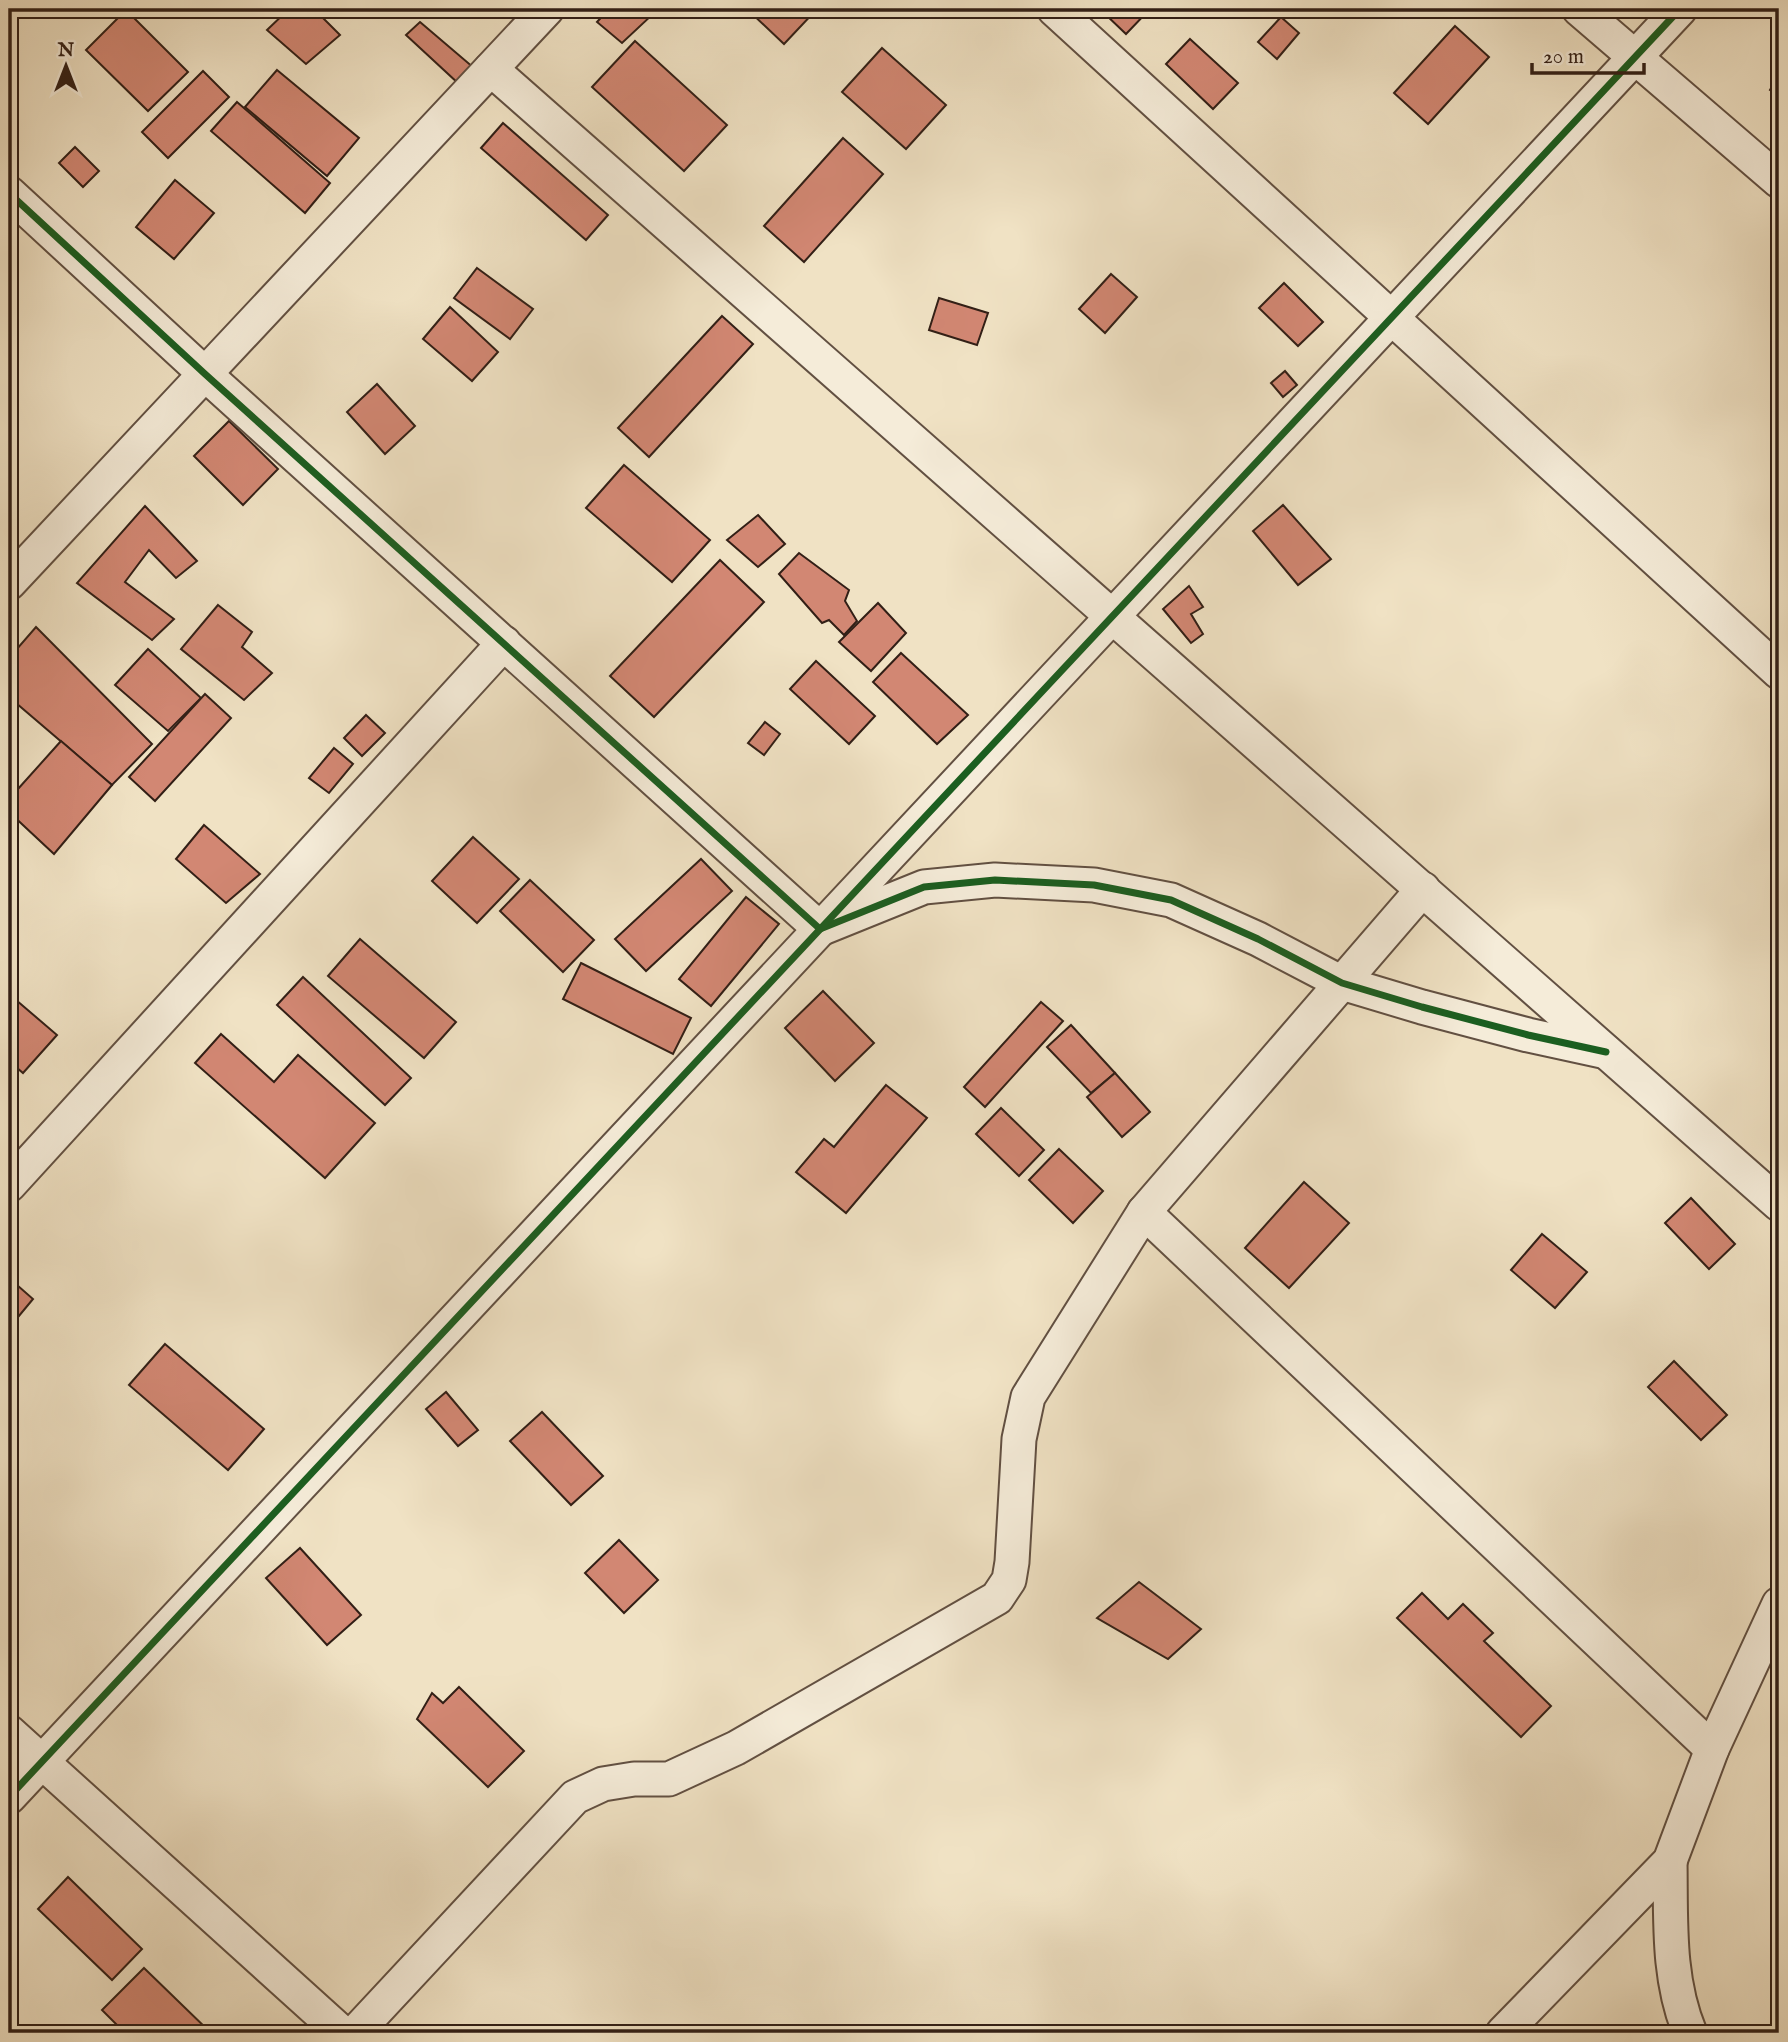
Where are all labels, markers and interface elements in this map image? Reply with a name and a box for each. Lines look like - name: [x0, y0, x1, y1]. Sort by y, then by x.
- north arrow: [32, 32, 102, 102]
- scale bar: [1532, 32, 1644, 76]
- text: N: [57, 39, 75, 63]
- text: 20 m: [1543, 44, 1584, 71]

